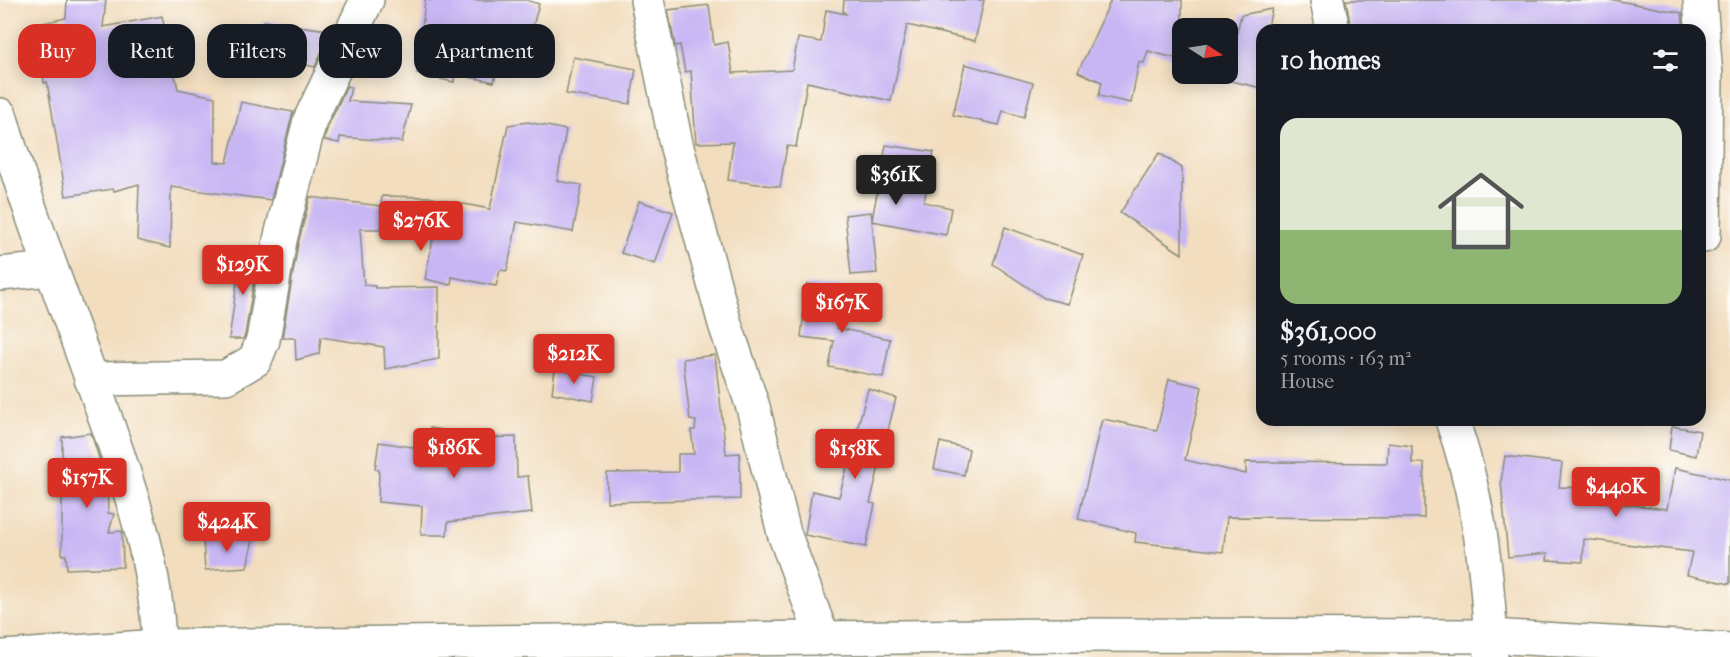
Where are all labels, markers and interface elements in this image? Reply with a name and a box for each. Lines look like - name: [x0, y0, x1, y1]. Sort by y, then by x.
- north arrow: [1172, 18, 1238, 84]
- map controls: [1172, 18, 1238, 84]
- chip: Buy: [18, 24, 96, 78]
- chip: Rent: [108, 24, 195, 78]
- chip: Filters: [207, 24, 307, 78]
- chip: New: [319, 24, 402, 78]
- chip: Apartment: [414, 24, 555, 78]
- icon: filters: [1649, 44, 1682, 77]
- text: 10 homes: [1280, 45, 1381, 76]
- pin: $361K: [854, 155, 938, 206]
- icon: home: [1427, 157, 1535, 265]
- text: $361K: [870, 163, 922, 186]
- pin: $276K: [379, 201, 463, 252]
- text: $276K: [393, 209, 449, 232]
- pin: $129K: [201, 245, 285, 296]
- text: $129K: [216, 253, 270, 276]
- pin: $167K: [800, 283, 884, 334]
- text: $167K: [816, 291, 868, 314]
- text: $361,000: [1280, 316, 1377, 347]
- pin: $212K: [532, 334, 616, 385]
- text: $212K: [547, 342, 601, 365]
- text: 5 rooms · 163 m²: [1280, 347, 1411, 370]
- text: House: [1280, 370, 1334, 393]
- pin: $186K: [412, 428, 496, 479]
- pin: $158K: [813, 429, 897, 480]
- text: $186K: [427, 436, 481, 459]
- text: $158K: [829, 437, 881, 460]
- pin: $157K: [45, 458, 129, 509]
- text: $157K: [62, 466, 112, 489]
- pin: $440K: [1574, 467, 1658, 518]
- text: $440K: [1586, 475, 1646, 498]
- pin: $424K: [185, 502, 269, 553]
- text: $424K: [197, 510, 257, 533]

